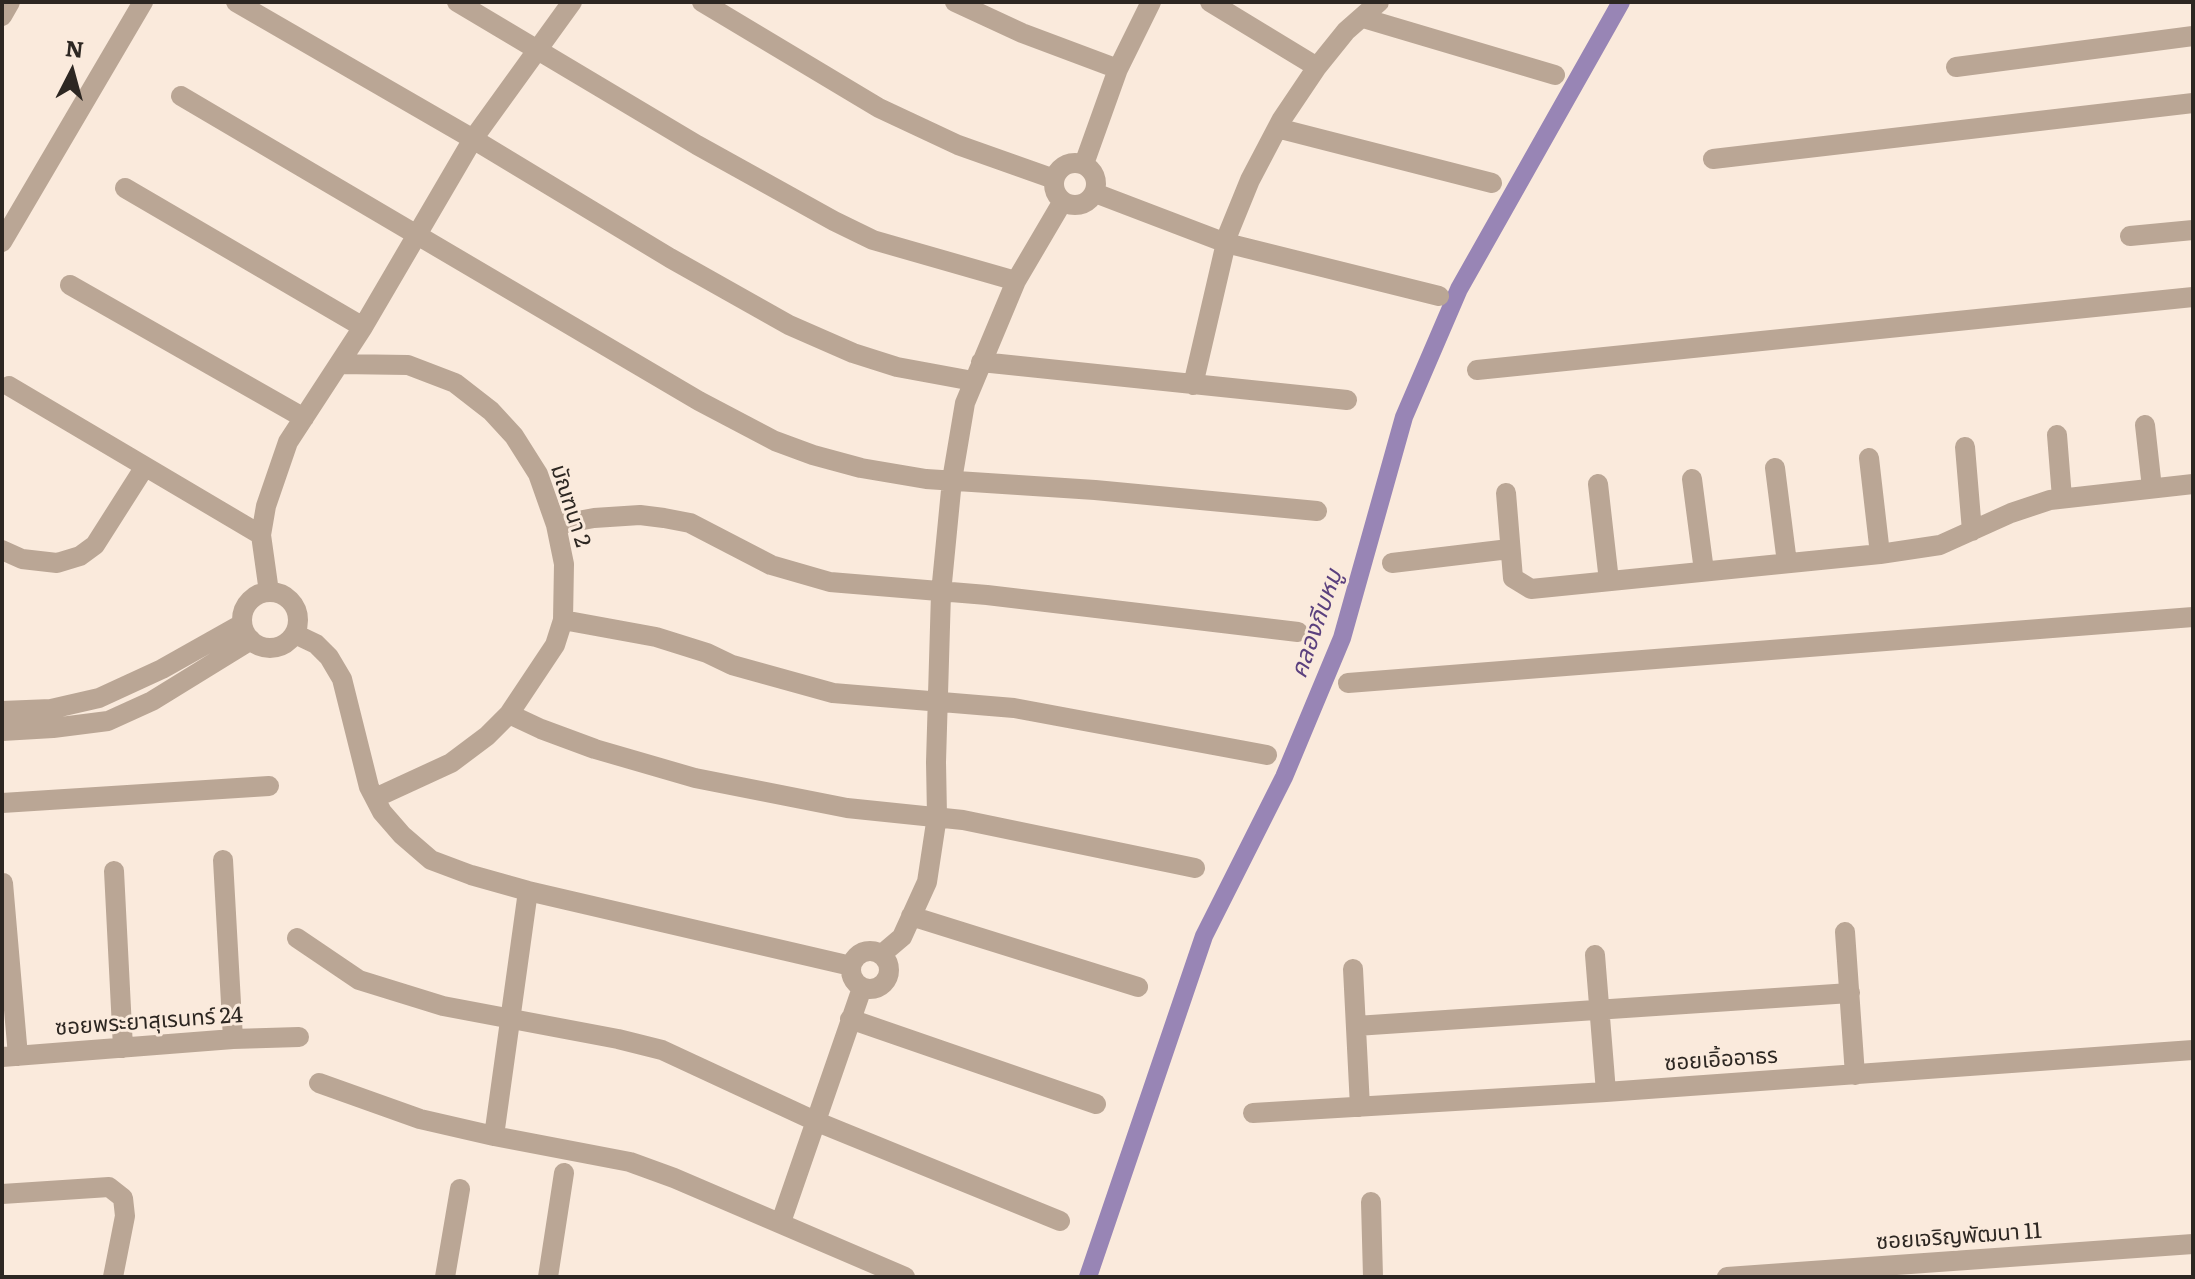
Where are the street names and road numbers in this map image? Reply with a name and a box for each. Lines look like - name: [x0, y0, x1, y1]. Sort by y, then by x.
- street label: มัณฑนา 2: [544, 461, 596, 551]
- street label: ซอยพระยาสุเรนทร์ 24: [54, 1002, 244, 1042]
- street label: ซอยเอิ้ออาธร: [1663, 1043, 1779, 1077]
- street label: ซอยเจริญพัฒนา 11: [1875, 1218, 2043, 1256]

